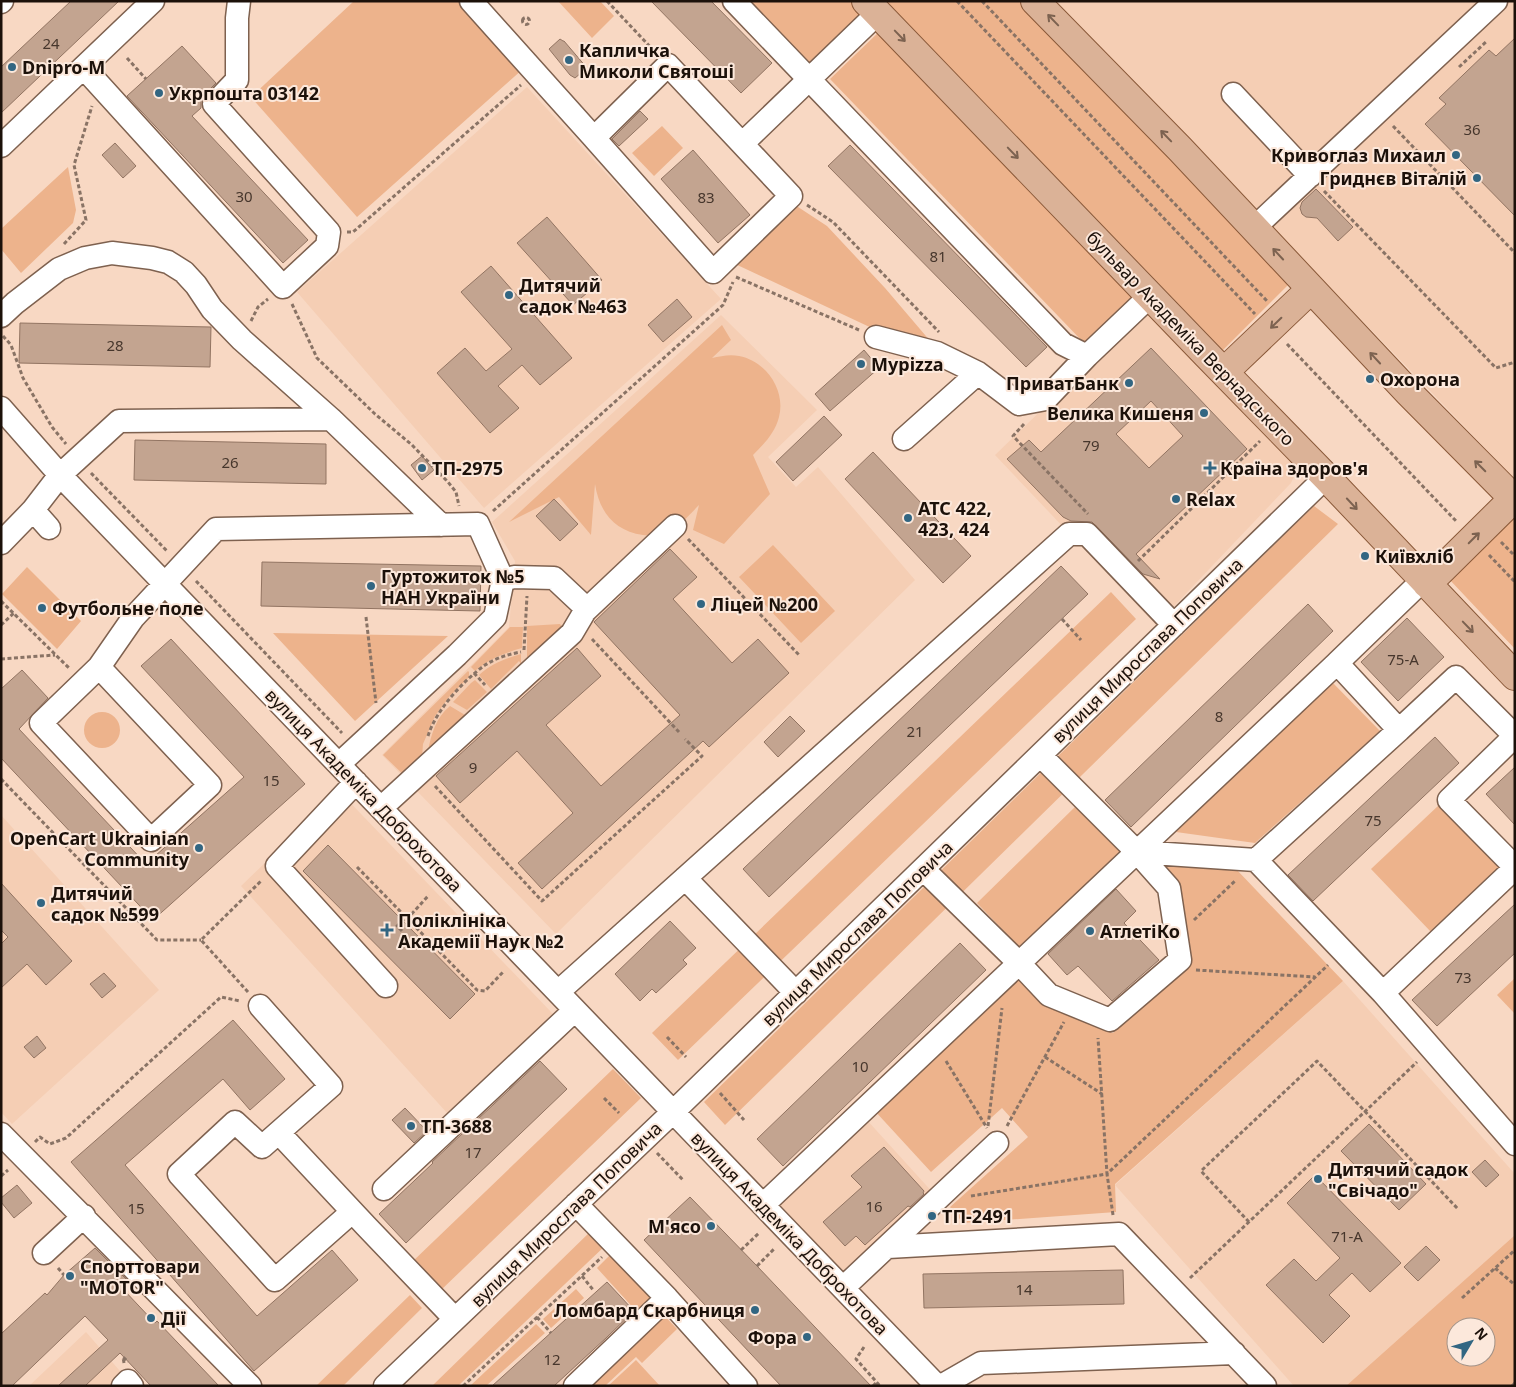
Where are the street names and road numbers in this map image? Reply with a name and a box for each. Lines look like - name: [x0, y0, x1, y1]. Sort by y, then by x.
- street label: бульвар Академіка Вернадського: [1082, 225, 1300, 451]
- street label: вулиця Мирослава Поповича: [1046, 552, 1248, 748]
- street label: вулиця Академіка Доброхотова: [260, 683, 468, 897]
- street label: вулиця Мирослава Поповича: [756, 835, 958, 1031]
- street label: вулиця Мирослава Поповича: [465, 1116, 667, 1312]
- street label: вулиця Академіка Доброхотова: [686, 1126, 894, 1340]

